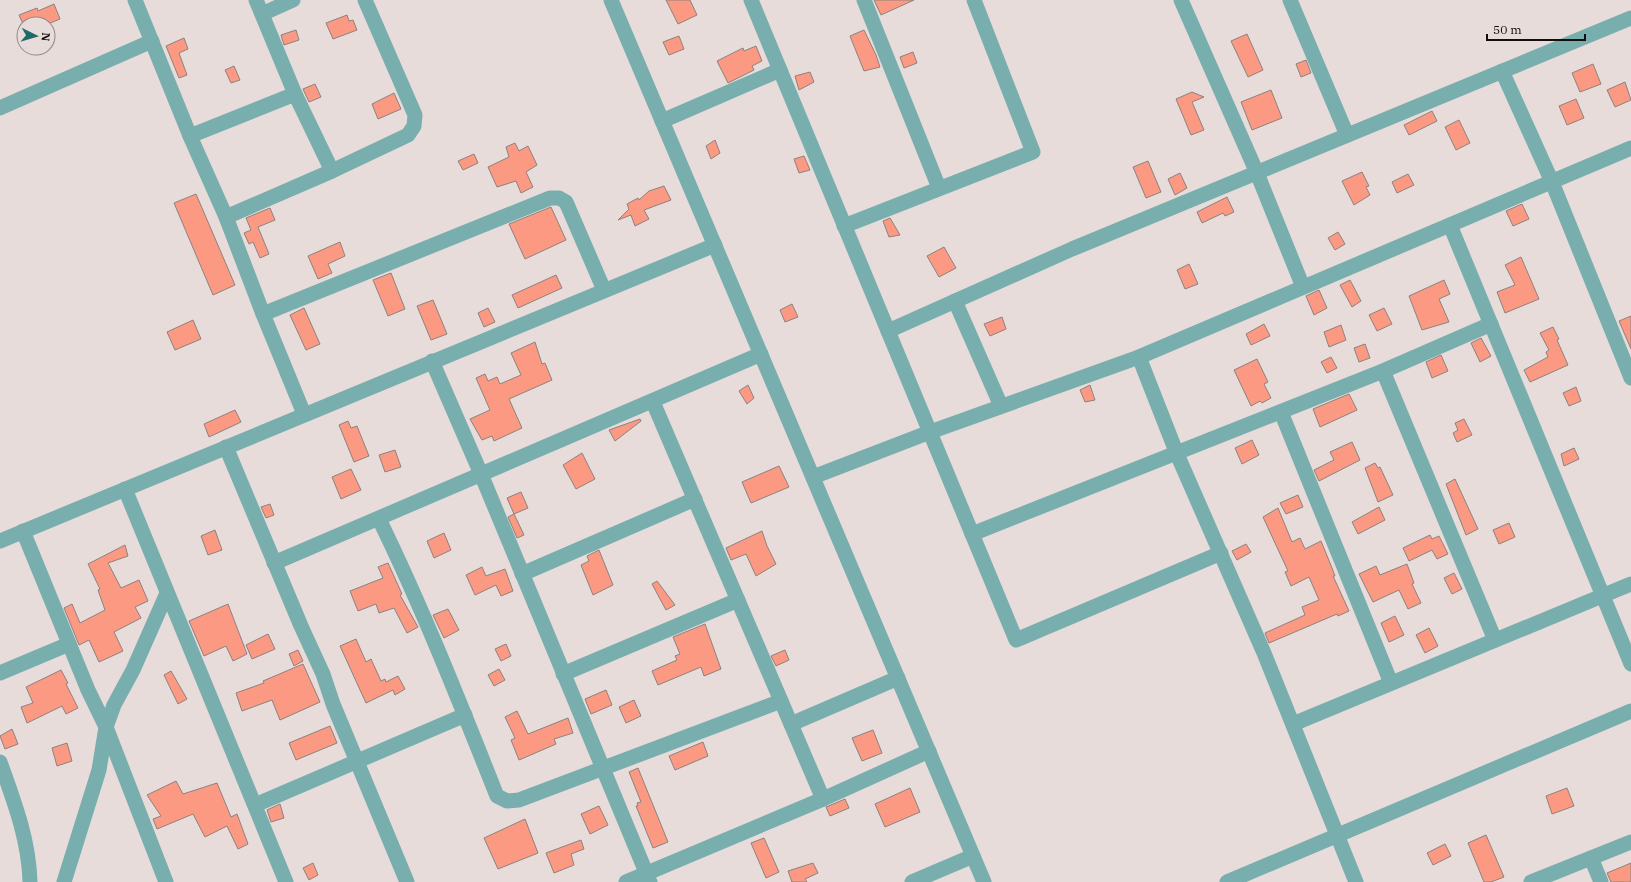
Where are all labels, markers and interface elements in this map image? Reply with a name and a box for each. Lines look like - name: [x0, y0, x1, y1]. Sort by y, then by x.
- north arrow: [16, 16, 56, 56]
- scale bar: [1487, 16, 1585, 42]
- text: 50 m: [1493, 22, 1522, 37]
- text: N: [39, 32, 53, 42]

